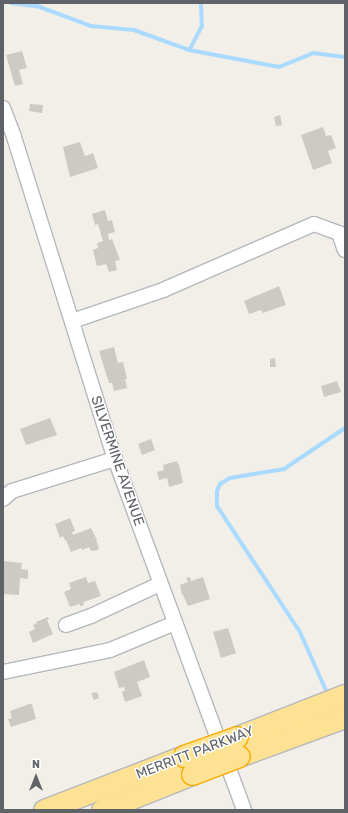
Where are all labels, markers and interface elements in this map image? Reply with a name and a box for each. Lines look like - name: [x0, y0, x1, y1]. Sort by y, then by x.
- street label: SILVERMINE AVENUE: [87, 394, 147, 528]
- street label: MERRITT PARKWAY: [134, 723, 256, 783]
- north arrow: [16, 757, 56, 797]
- text: N: [32, 758, 40, 771]

